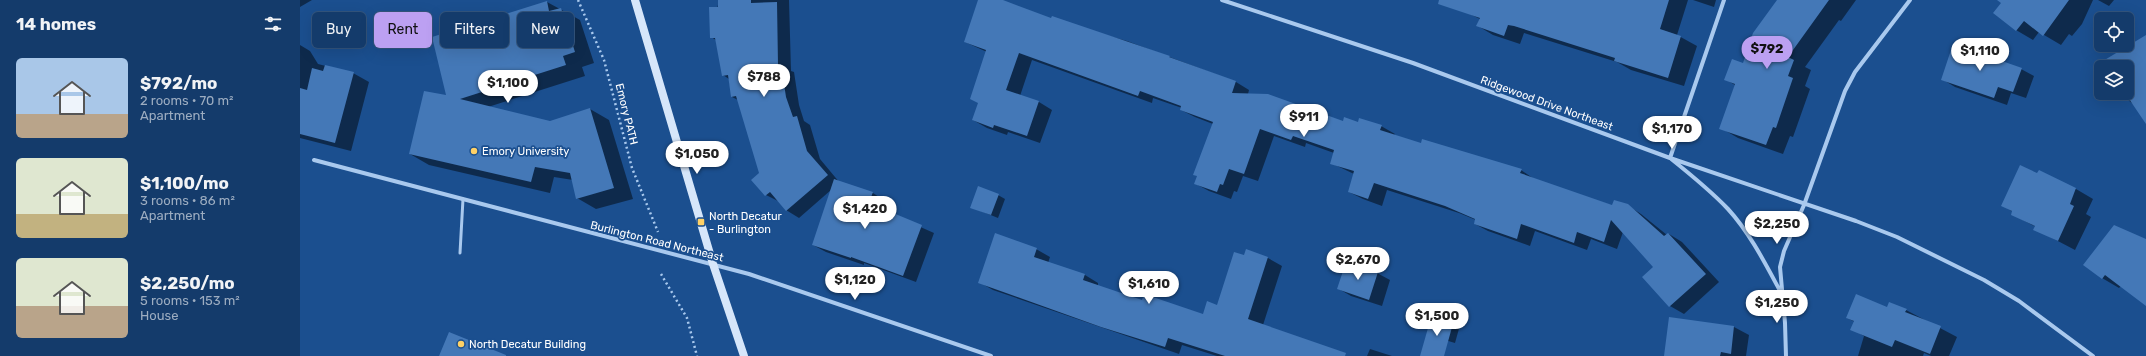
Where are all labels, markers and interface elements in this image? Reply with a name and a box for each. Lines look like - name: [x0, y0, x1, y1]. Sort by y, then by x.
- chip: Buy: [312, 12, 366, 48]
- chip: Rent: [374, 12, 432, 48]
- chip: Filters: [440, 12, 509, 48]
- chip: New: [517, 12, 574, 48]
- map controls: [2094, 12, 2134, 100]
- button: locate: [2094, 12, 2134, 52]
- icon: filters: [262, 13, 284, 35]
- text: 14 homes: [16, 14, 96, 34]
- pin: $792: [1743, 36, 1791, 70]
- pin: $1,110: [1947, 38, 2013, 72]
- text: $792: [1751, 41, 1783, 56]
- text: $1,110: [1960, 43, 2000, 58]
- button: layers: [2094, 60, 2134, 100]
- pin: $788: [740, 64, 788, 98]
- text: $788: [747, 69, 781, 84]
- pin: $1,100: [475, 70, 541, 104]
- text: $792/mo: [140, 73, 217, 93]
- street label: Ridgewood Drive Northeast: [1479, 73, 1615, 134]
- icon: home: [48, 74, 96, 122]
- text: $1,100: [487, 75, 529, 90]
- street label: Emory PATH: [613, 82, 640, 146]
- text: 2 rooms · 70 m²: [140, 93, 234, 108]
- pin: $911: [1280, 104, 1328, 138]
- text: Apartment: [140, 108, 205, 123]
- text: $911: [1289, 109, 1319, 124]
- pin: $1,170: [1639, 116, 1705, 150]
- text: $1,170: [1652, 121, 1692, 136]
- pin: $1,050: [664, 141, 730, 175]
- place label: Emory University: [482, 145, 569, 158]
- marker: Emory University: [469, 146, 479, 156]
- text: $1,050: [675, 146, 719, 161]
- text: $1,100/mo: [140, 173, 229, 193]
- icon: home: [48, 174, 96, 222]
- text: 3 rooms · 86 m²: [140, 193, 235, 208]
- pin: $1,420: [832, 196, 898, 230]
- text: $1,420: [843, 201, 887, 216]
- text: Apartment: [140, 208, 205, 223]
- place label: North Decatur - Burlington: [709, 210, 783, 236]
- pin: $2,250: [1744, 211, 1810, 245]
- text: $2,250: [1754, 216, 1800, 231]
- marker: North Decatur - Burlington: [696, 217, 706, 227]
- street label: Burlington Road Northeast: [589, 219, 725, 264]
- pin: $2,670: [1325, 247, 1391, 281]
- text: $2,670: [1336, 252, 1381, 267]
- pin: $1,120: [822, 267, 888, 301]
- pin: $1,610: [1116, 271, 1182, 305]
- text: $1,120: [834, 272, 876, 287]
- text: $2,250/mo: [140, 273, 235, 293]
- icon: home: [48, 274, 96, 322]
- text: $1,610: [1128, 276, 1170, 291]
- pin: $1,250: [1744, 290, 1810, 324]
- text: 5 rooms · 153 m²: [140, 293, 240, 308]
- text: $1,250: [1755, 295, 1799, 310]
- pin: $1,500: [1404, 303, 1470, 337]
- text: House: [140, 308, 178, 323]
- text: $1,500: [1415, 308, 1459, 323]
- place label: North Decatur Building: [469, 338, 586, 351]
- marker: North Decatur Building: [456, 339, 466, 349]

